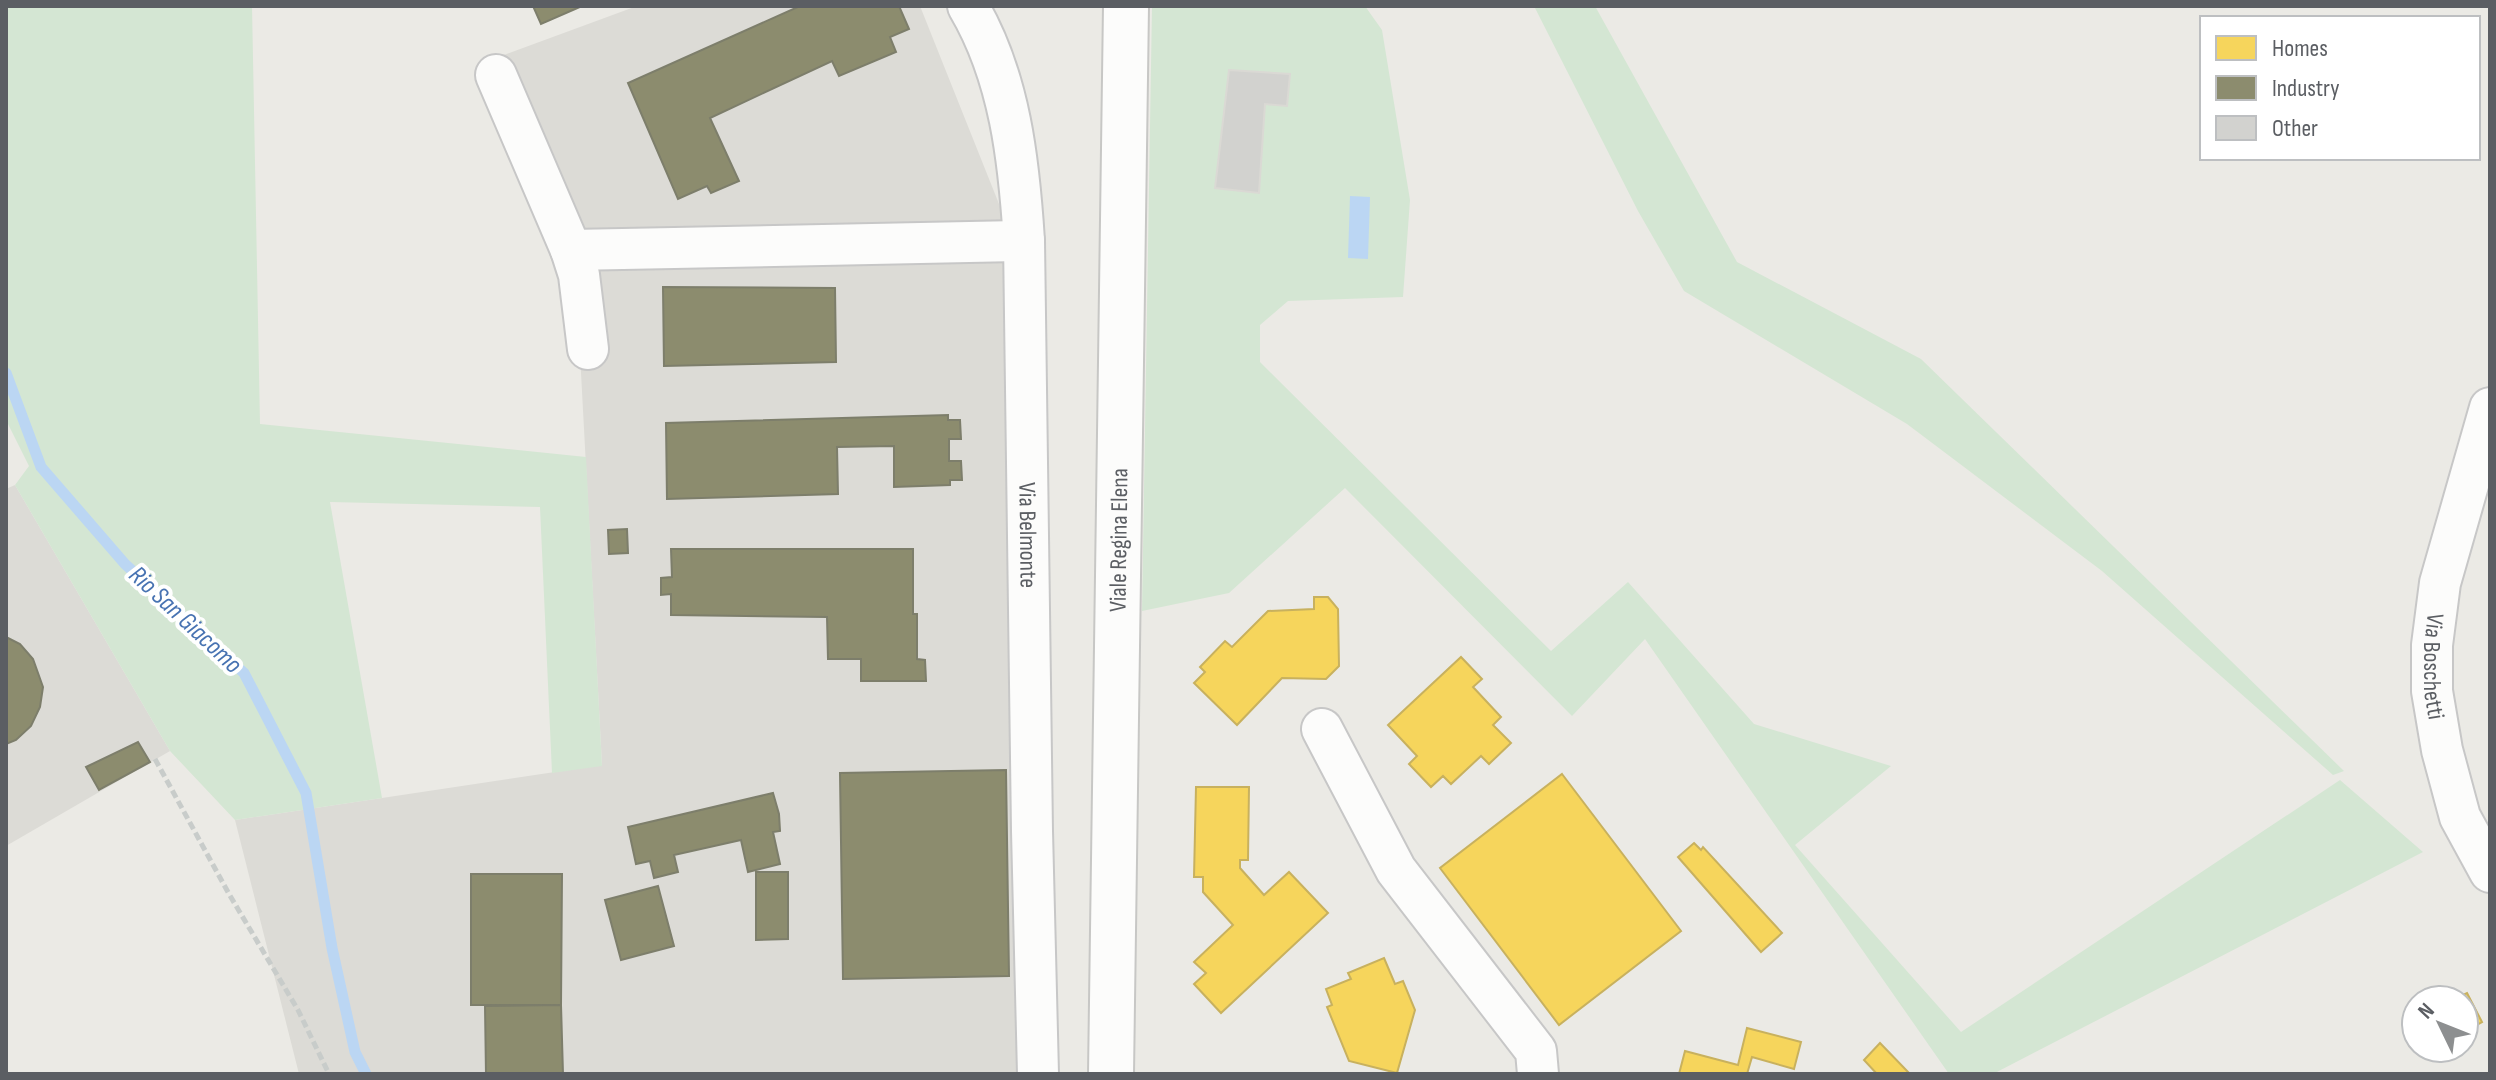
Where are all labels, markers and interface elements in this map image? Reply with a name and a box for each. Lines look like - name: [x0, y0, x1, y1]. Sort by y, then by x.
- legend: [2200, 16, 2480, 160]
- text: Homes: [2272, 34, 2328, 63]
- text: Industry: [2272, 74, 2339, 103]
- text: Other: [2272, 114, 2318, 143]
- street label: Viale Regina Elena: [1103, 468, 1134, 612]
- street label: Via Belmonte: [1013, 482, 1043, 588]
- water label: Rio San Giacomo: [122, 560, 248, 680]
- street label: Via Boschetti: [2418, 612, 2451, 722]
- north arrow: [2400, 984, 2480, 1064]
- text: N: [2413, 998, 2440, 1025]

